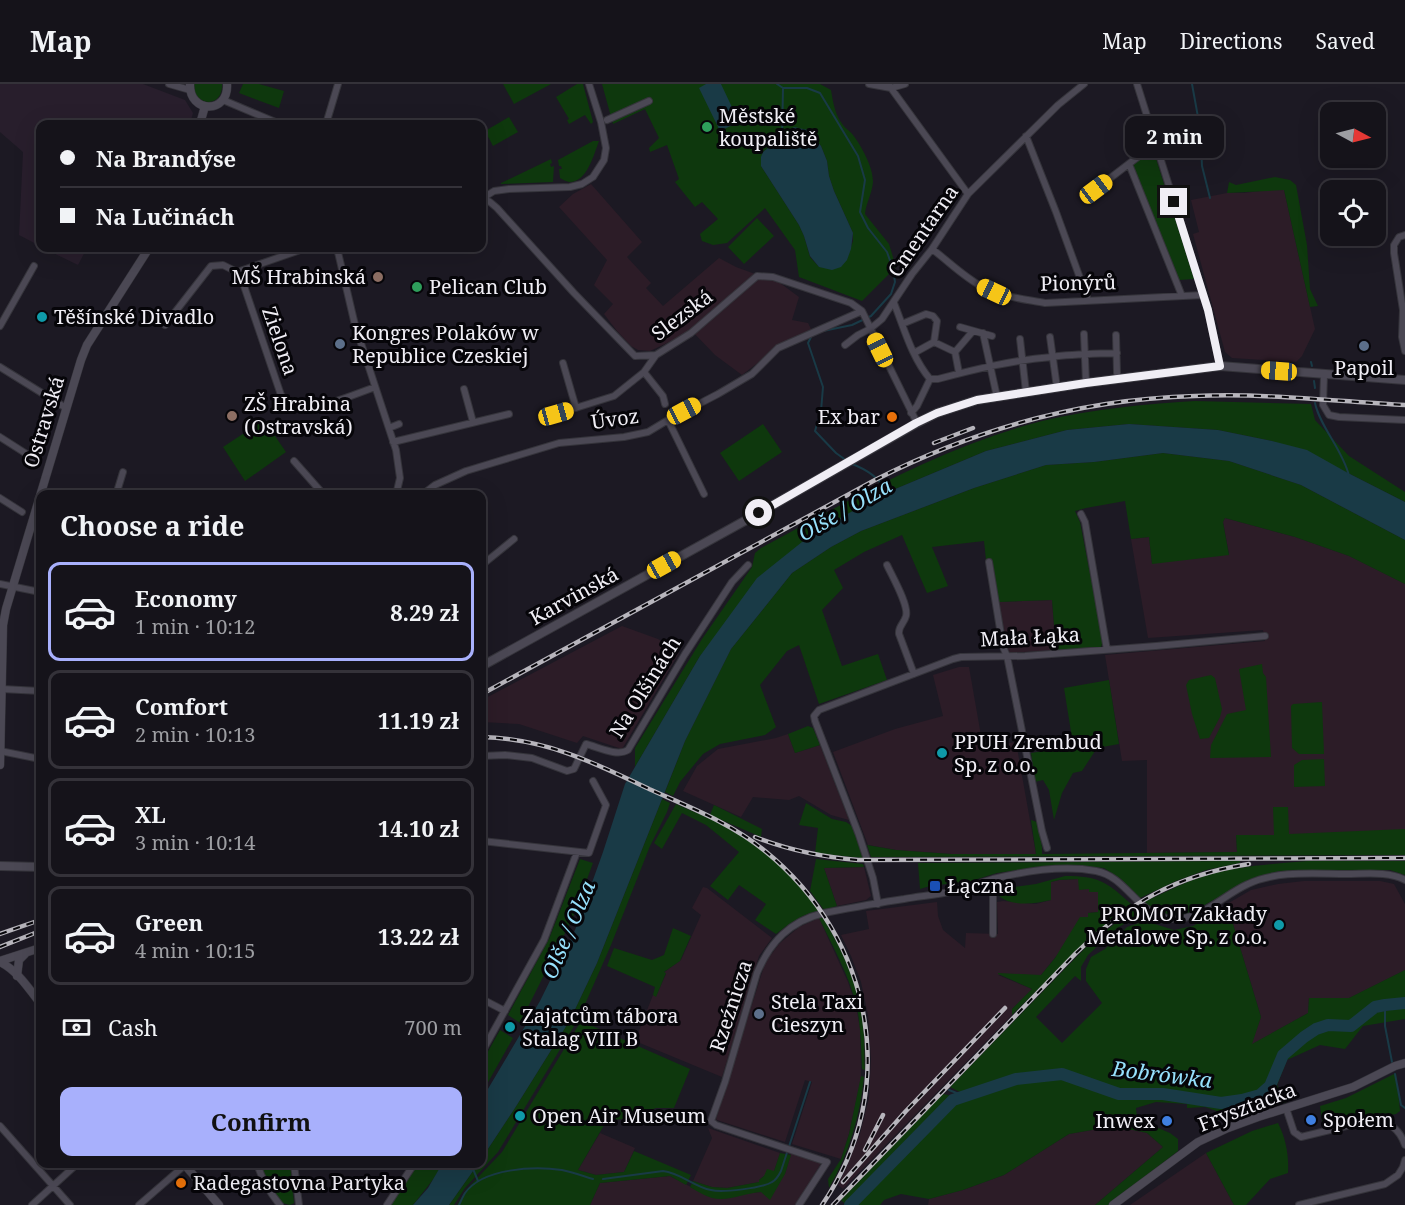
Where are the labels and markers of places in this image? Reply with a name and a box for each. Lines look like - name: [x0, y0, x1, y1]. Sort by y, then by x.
- place label: Městské koupaliště: [719, 102, 817, 152]
- marker: Městské koupaliště: [700, 120, 714, 134]
- place label: MŠ Hrabinská: [231, 263, 366, 290]
- marker: MŠ Hrabinská: [371, 270, 385, 284]
- place label: Pelican Club: [429, 273, 547, 300]
- marker: Pelican Club: [410, 280, 424, 294]
- place label: Těšínské Divadlo: [54, 303, 214, 330]
- marker: Těšínské Divadlo: [35, 310, 49, 324]
- place label: Kongres Polaków w Republice Czeskiej: [352, 319, 539, 369]
- marker: Kongres Polaków w Republice Czeskiej: [333, 337, 347, 351]
- marker: Papoil: [1357, 339, 1371, 353]
- place label: Papoil: [1334, 354, 1394, 381]
- place label: ZŠ Hrabina (Ostravská): [244, 390, 353, 440]
- place label: Ex bar: [818, 403, 881, 430]
- marker: ZŠ Hrabina (Ostravská): [225, 409, 239, 423]
- marker: Ex bar: [885, 410, 899, 424]
- place label: PPUH Zrembud Sp. z o.o.: [954, 728, 1102, 778]
- marker: PPUH Zrembud Sp. z o.o.: [935, 746, 949, 760]
- place label: Łączna: [947, 872, 1015, 899]
- marker: Łączna: [928, 879, 942, 893]
- place label: PROMOT Zakłady Metalowe Sp. z o.o.: [1087, 900, 1268, 950]
- marker: PROMOT Zakłady Metalowe Sp. z o.o.: [1272, 918, 1286, 932]
- place label: Stela Taxi Cieszyn: [771, 988, 864, 1038]
- place label: Zajatcům tábora Stalag VIII B: [522, 1002, 678, 1052]
- marker: Stela Taxi Cieszyn: [752, 1007, 766, 1021]
- marker: Zajatcům tábora Stalag VIII B: [503, 1020, 517, 1034]
- place label: Open Air Museum: [532, 1102, 706, 1129]
- place label: Społem: [1323, 1106, 1394, 1133]
- place label: Inwex: [1095, 1107, 1155, 1134]
- marker: Open Air Museum: [513, 1109, 527, 1123]
- marker: Społem: [1304, 1113, 1318, 1127]
- marker: Inwex: [1160, 1114, 1174, 1128]
- place label: Radegastovna Partyka: [193, 1169, 405, 1196]
- marker: Radegastovna Partyka: [174, 1176, 188, 1190]

